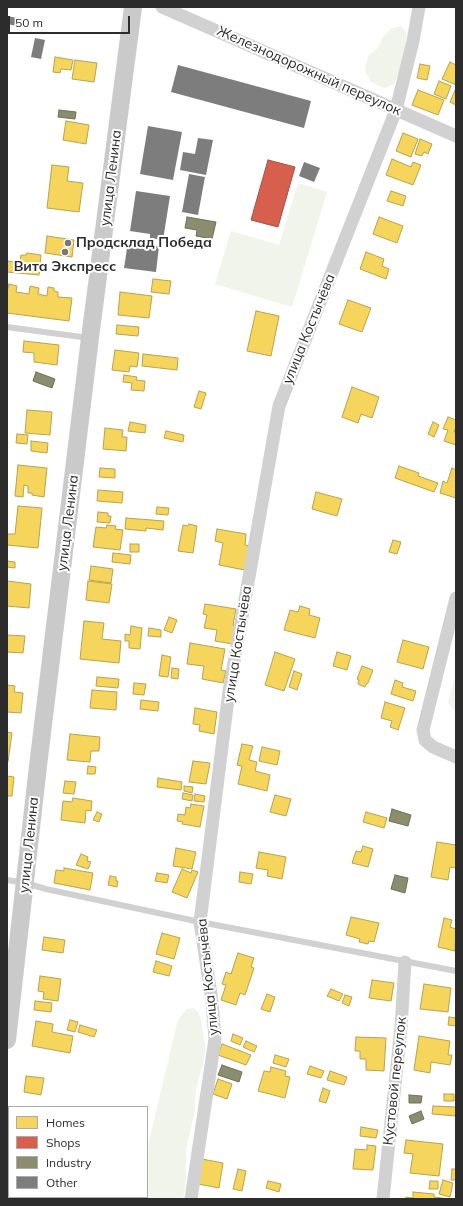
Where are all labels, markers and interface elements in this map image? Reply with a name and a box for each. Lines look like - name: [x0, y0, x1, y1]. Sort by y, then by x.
- scale bar: [10, 8, 132, 34]
- text: 50 m: [15, 15, 43, 30]
- street label: Железнодорожный переулок: [214, 23, 404, 119]
- street label: улица Ленина: [97, 129, 125, 227]
- place label: Продсклад Победа: [76, 235, 212, 251]
- marker: Продсклад Победа: [63, 238, 73, 248]
- marker: Вита Экспресс: [60, 247, 70, 257]
- place label: Вита Экспресс: [14, 259, 116, 275]
- street label: улица Костычёва: [279, 271, 339, 387]
- street label: улица Ленина: [54, 474, 82, 572]
- street label: улица Костычёва: [221, 585, 255, 703]
- street label: улица Ленина: [16, 796, 42, 894]
- street label: улица Костычёва: [194, 918, 222, 1036]
- street label: Кустовой переулок: [380, 1016, 410, 1146]
- legend: [8, 1106, 148, 1198]
- text: Homes: [46, 1115, 85, 1130]
- text: Shops: [46, 1135, 81, 1150]
- text: Industry: [46, 1155, 91, 1170]
- text: Other: [46, 1175, 77, 1190]

